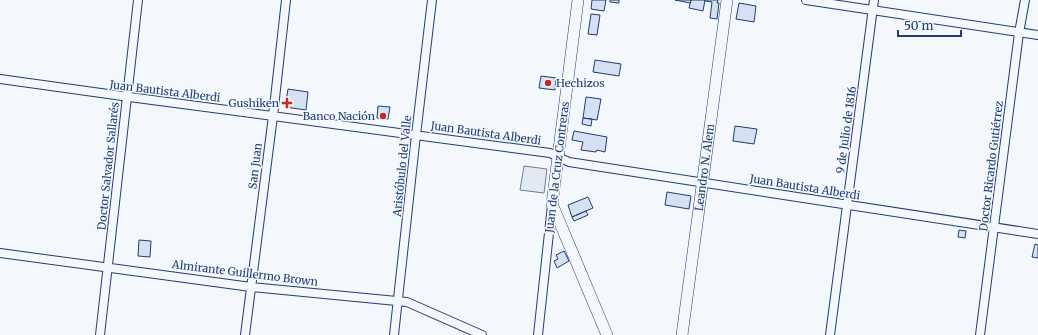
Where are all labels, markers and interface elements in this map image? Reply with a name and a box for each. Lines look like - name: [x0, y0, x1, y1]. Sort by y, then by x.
- scale bar: [898, 12, 961, 38]
- text: 50 m: [904, 18, 933, 33]
- place label: Hechizos: [556, 76, 605, 90]
- street label: Juan Bautista Alberdi: [108, 77, 222, 105]
- marker: Hechizos: [543, 78, 553, 88]
- street label: 9 de Julio de 1816: [833, 85, 859, 175]
- place label: Gushiken: [228, 96, 280, 110]
- marker: Gushiken: [282, 98, 292, 108]
- street label: Juan de la Cruz Contreras: [542, 100, 572, 235]
- street label: Doctor Ricardo Gutiérrez: [976, 100, 1006, 232]
- street label: Doctor Salvador Sallarés: [94, 101, 122, 231]
- place label: Banco Nación: [303, 109, 376, 123]
- marker: Banco Nación: [378, 111, 388, 121]
- street label: Aristóbulo del Valle: [390, 114, 414, 218]
- street label: Juan Bautista Alberdi: [429, 118, 543, 148]
- street label: Leandro N. Alem: [692, 123, 717, 212]
- street label: San Juan: [245, 141, 265, 190]
- street label: Juan Bautista Alberdi: [748, 171, 862, 203]
- street label: Almirante Guillermo Brown: [170, 257, 319, 289]

